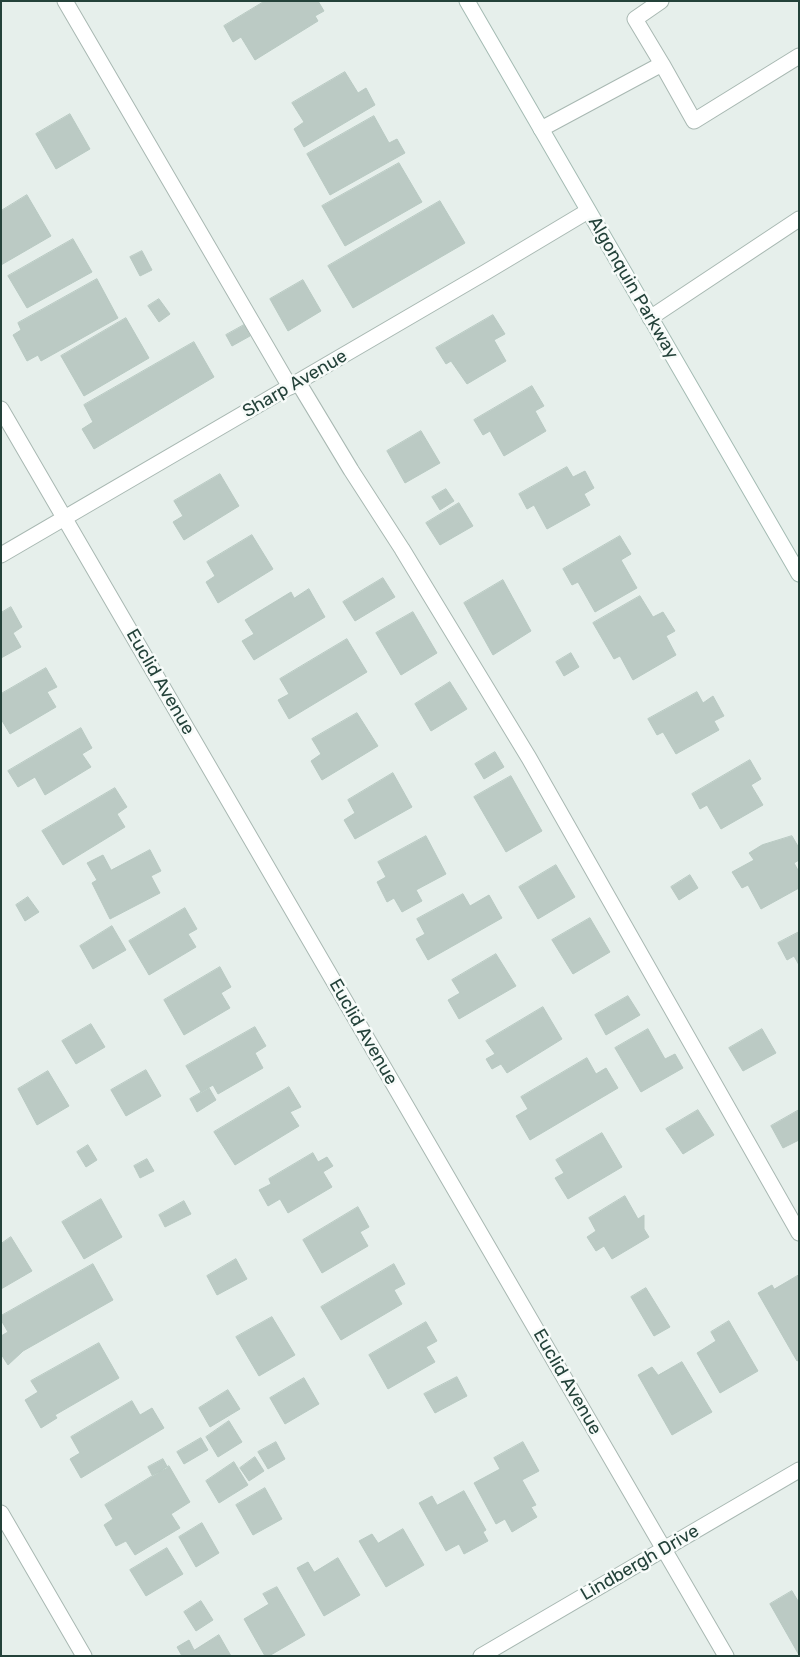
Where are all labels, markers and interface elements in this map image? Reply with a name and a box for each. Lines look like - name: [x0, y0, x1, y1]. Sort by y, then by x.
- street label: Algonquin Parkway: [583, 213, 683, 363]
- street label: Sharp Avenue: [239, 345, 351, 423]
- street label: Euclid Avenue: [121, 625, 199, 739]
- street label: Euclid Avenue: [324, 975, 402, 1089]
- street label: Euclid Avenue: [528, 1325, 606, 1439]
- street label: Lindbergh Drive: [577, 1520, 703, 1606]

